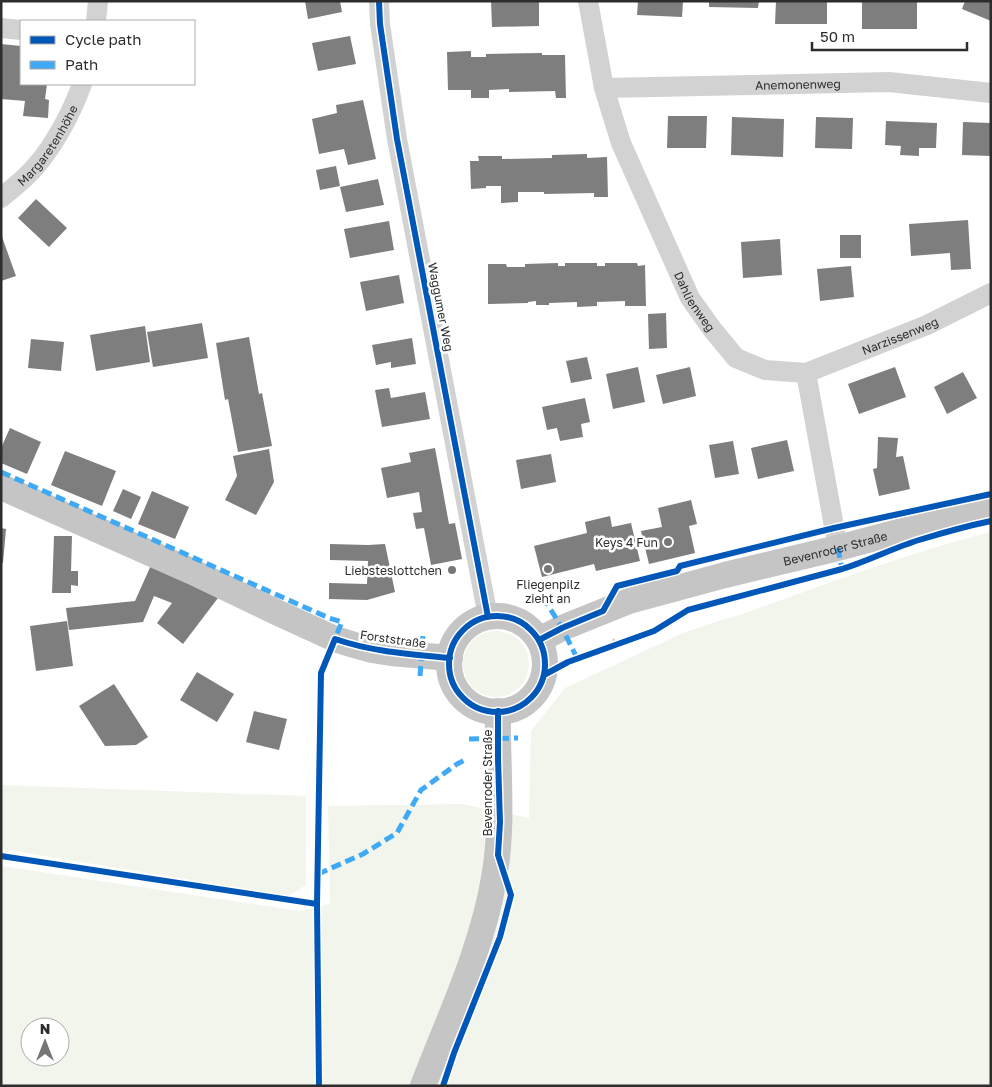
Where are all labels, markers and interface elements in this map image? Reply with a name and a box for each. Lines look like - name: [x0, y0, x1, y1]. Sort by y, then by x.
- legend: [20, 20, 195, 85]
- scale bar: [812, 20, 967, 52]
- text: 50 m: [820, 27, 855, 45]
- text: Cycle path: [65, 30, 141, 48]
- text: Path: [65, 55, 98, 73]
- street label: Anemonenweg: [755, 76, 841, 92]
- street label: Margaretenhöhe: [14, 102, 80, 189]
- street label: Waggumer Weg: [425, 261, 457, 353]
- street label: Dahlienweg: [672, 269, 719, 334]
- street label: Narzissenweg: [859, 313, 940, 358]
- street label: Bevenroder Straße: [781, 528, 889, 568]
- place label: Keys 4 Fun: [595, 535, 658, 550]
- marker: Keys 4 Fun: [662, 536, 674, 548]
- place label: Liebsteslottchen: [344, 563, 442, 578]
- marker: Fliegenpilz zieht an: [542, 563, 554, 575]
- marker: Liebsteslottchen: [446, 564, 458, 576]
- place label: Fliegenpilz zieht an: [516, 577, 580, 606]
- street label: Forststraße: [359, 627, 427, 651]
- street label: Bevenroder Straße: [480, 730, 495, 836]
- north arrow: [20, 1017, 70, 1067]
- text: N: [40, 1020, 50, 1037]

